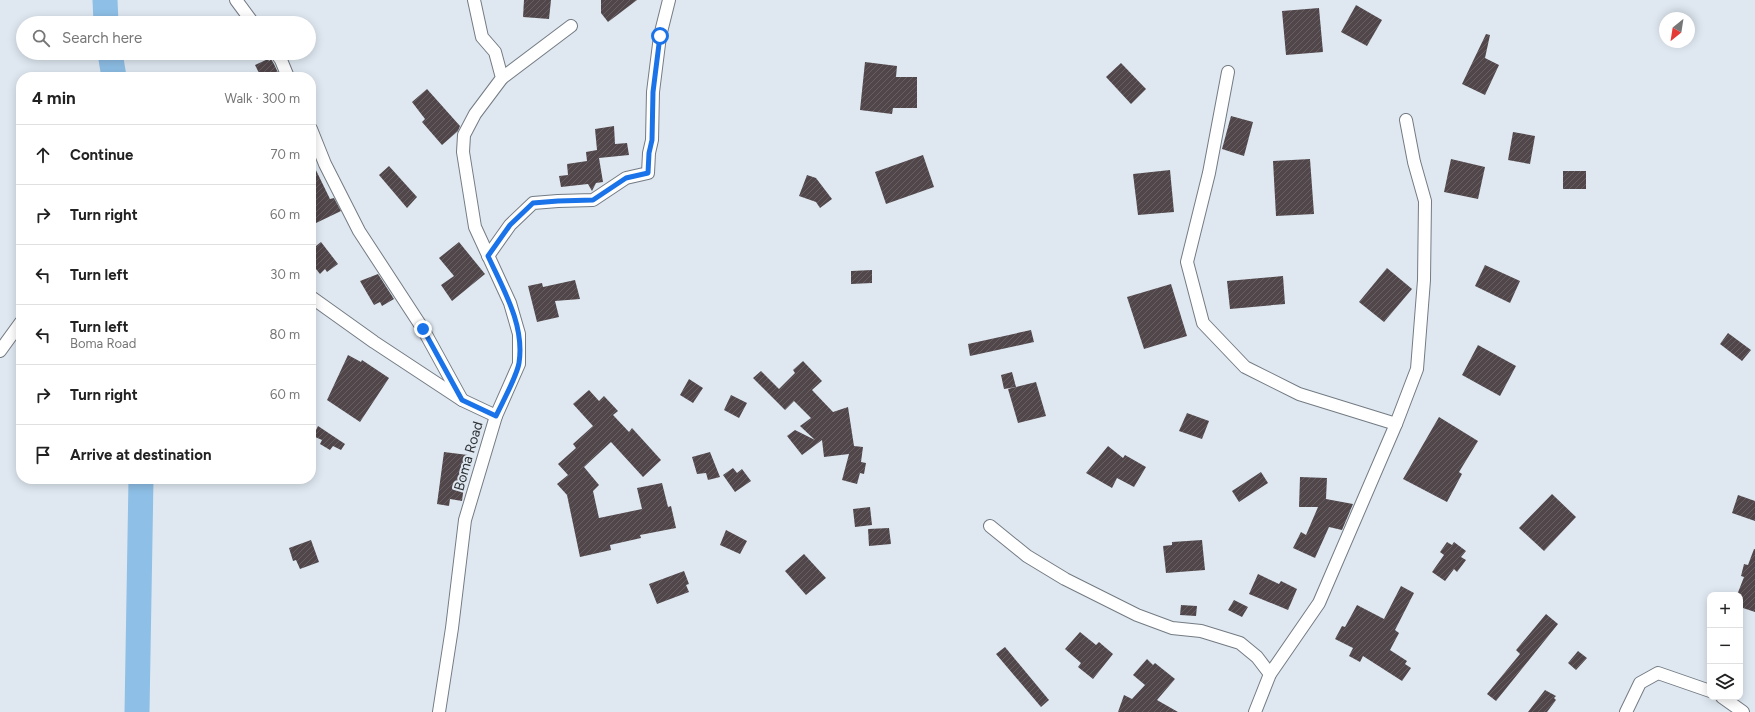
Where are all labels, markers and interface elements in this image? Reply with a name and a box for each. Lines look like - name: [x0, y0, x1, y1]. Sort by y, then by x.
- north arrow: [1659, 12, 1695, 48]
- search box: [16, 16, 316, 60]
- icon: search: [30, 27, 52, 49]
- route start: [651, 27, 669, 45]
- text: Search here: [62, 29, 142, 47]
- text: 4 min: [32, 88, 76, 108]
- text: Walk · 300 m: [225, 91, 300, 106]
- icon: ahead: [32, 144, 54, 166]
- text: Continue: [70, 146, 133, 164]
- text: 70 m: [270, 147, 300, 162]
- icon: right: [32, 204, 54, 226]
- text: Turn right: [70, 206, 138, 224]
- text: 60 m: [270, 207, 300, 222]
- icon: left: [32, 264, 54, 286]
- text: Turn left: [70, 266, 128, 284]
- text: 30 m: [270, 267, 300, 282]
- text: Turn left: [70, 318, 128, 336]
- route end: [414, 320, 432, 338]
- icon: left: [32, 324, 54, 346]
- text: 80 m: [269, 327, 300, 342]
- text: Boma Road: [70, 336, 136, 351]
- icon: right: [32, 384, 54, 406]
- text: Turn right: [70, 386, 138, 404]
- text: 60 m: [270, 387, 300, 402]
- street label: Boma Road: [450, 419, 486, 493]
- icon: arrive: [32, 444, 54, 466]
- text: Arrive at destination: [70, 446, 211, 464]
- map controls: [1707, 592, 1743, 700]
- button: +: [1707, 592, 1743, 628]
- button: −: [1707, 628, 1743, 664]
- button: layers: [1707, 664, 1743, 700]

